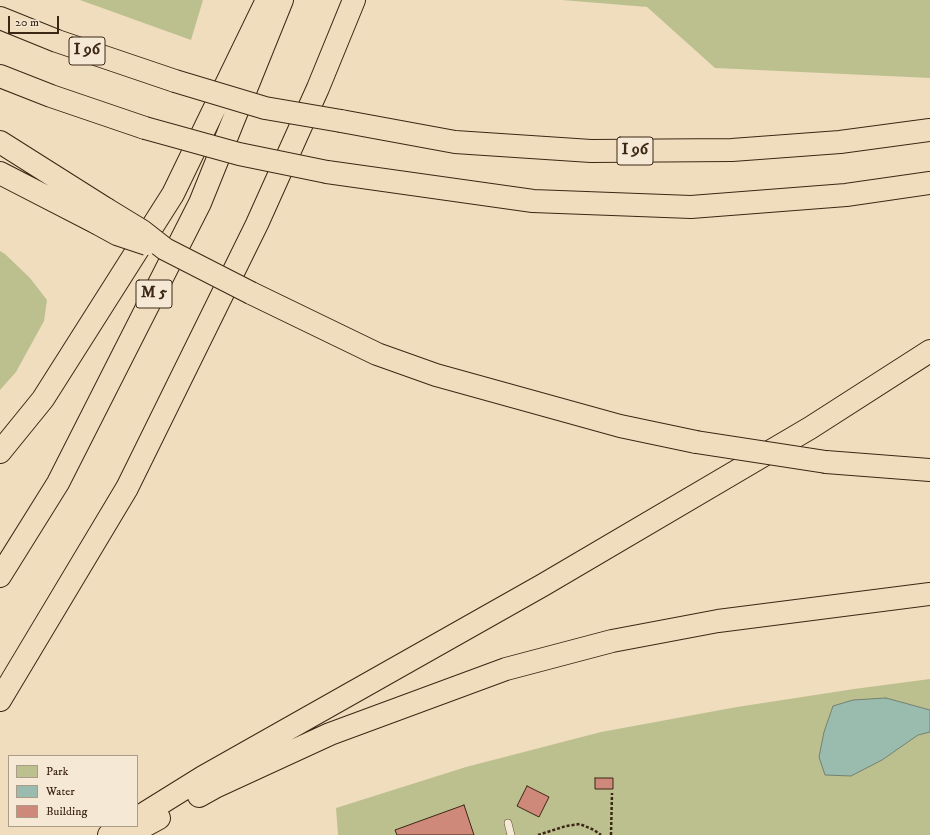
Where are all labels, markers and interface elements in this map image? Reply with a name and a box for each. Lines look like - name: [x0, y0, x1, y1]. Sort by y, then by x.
- scale bar: [10, 8, 61, 34]
- text: 20 m: [15, 15, 39, 30]
- road number: I 96: [69, 37, 105, 65]
- road number: I 96: [617, 137, 653, 165]
- road number: M 5: [136, 280, 172, 308]
- legend: [8, 755, 138, 827]
- text: Park: [46, 764, 68, 779]
- text: Water: [46, 784, 75, 799]
- text: Building: [46, 804, 87, 819]

